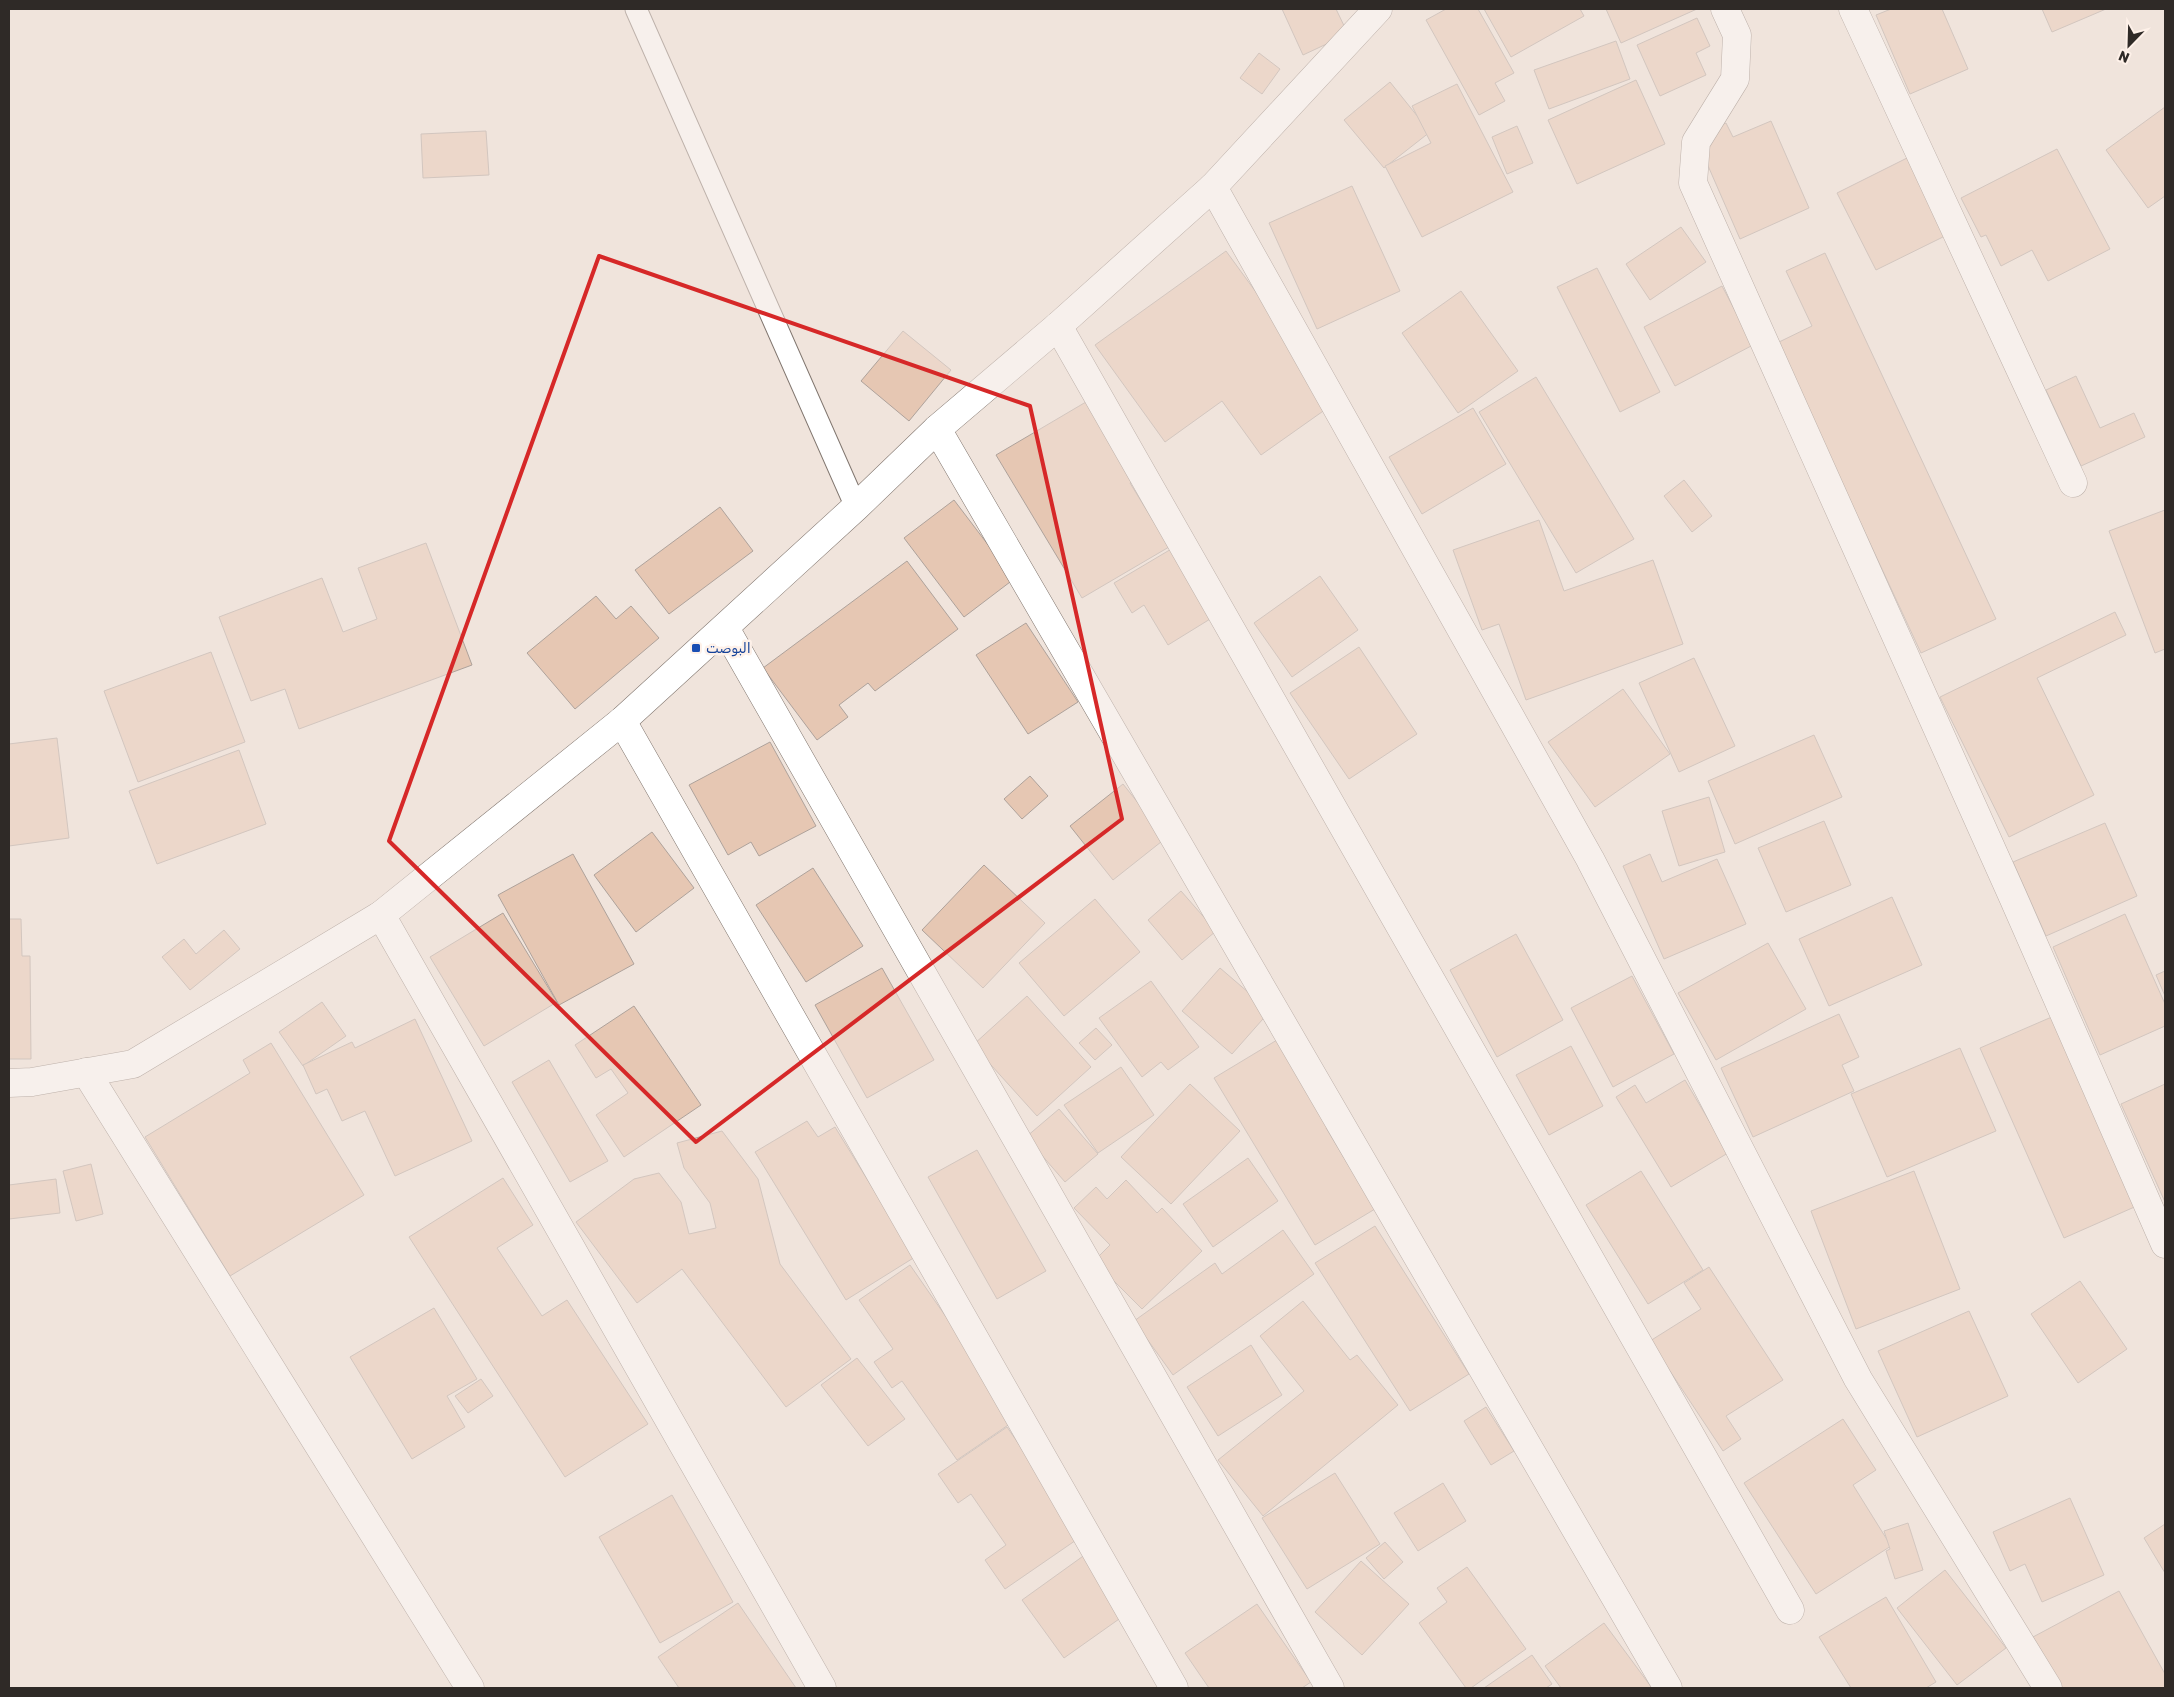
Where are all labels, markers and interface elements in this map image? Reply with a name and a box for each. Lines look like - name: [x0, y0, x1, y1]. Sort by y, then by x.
- north arrow: [2104, 20, 2154, 70]
- text: N: [2116, 47, 2132, 66]
- place label: البوصت: [706, 640, 751, 657]
- marker: البوصت: [690, 642, 702, 654]

